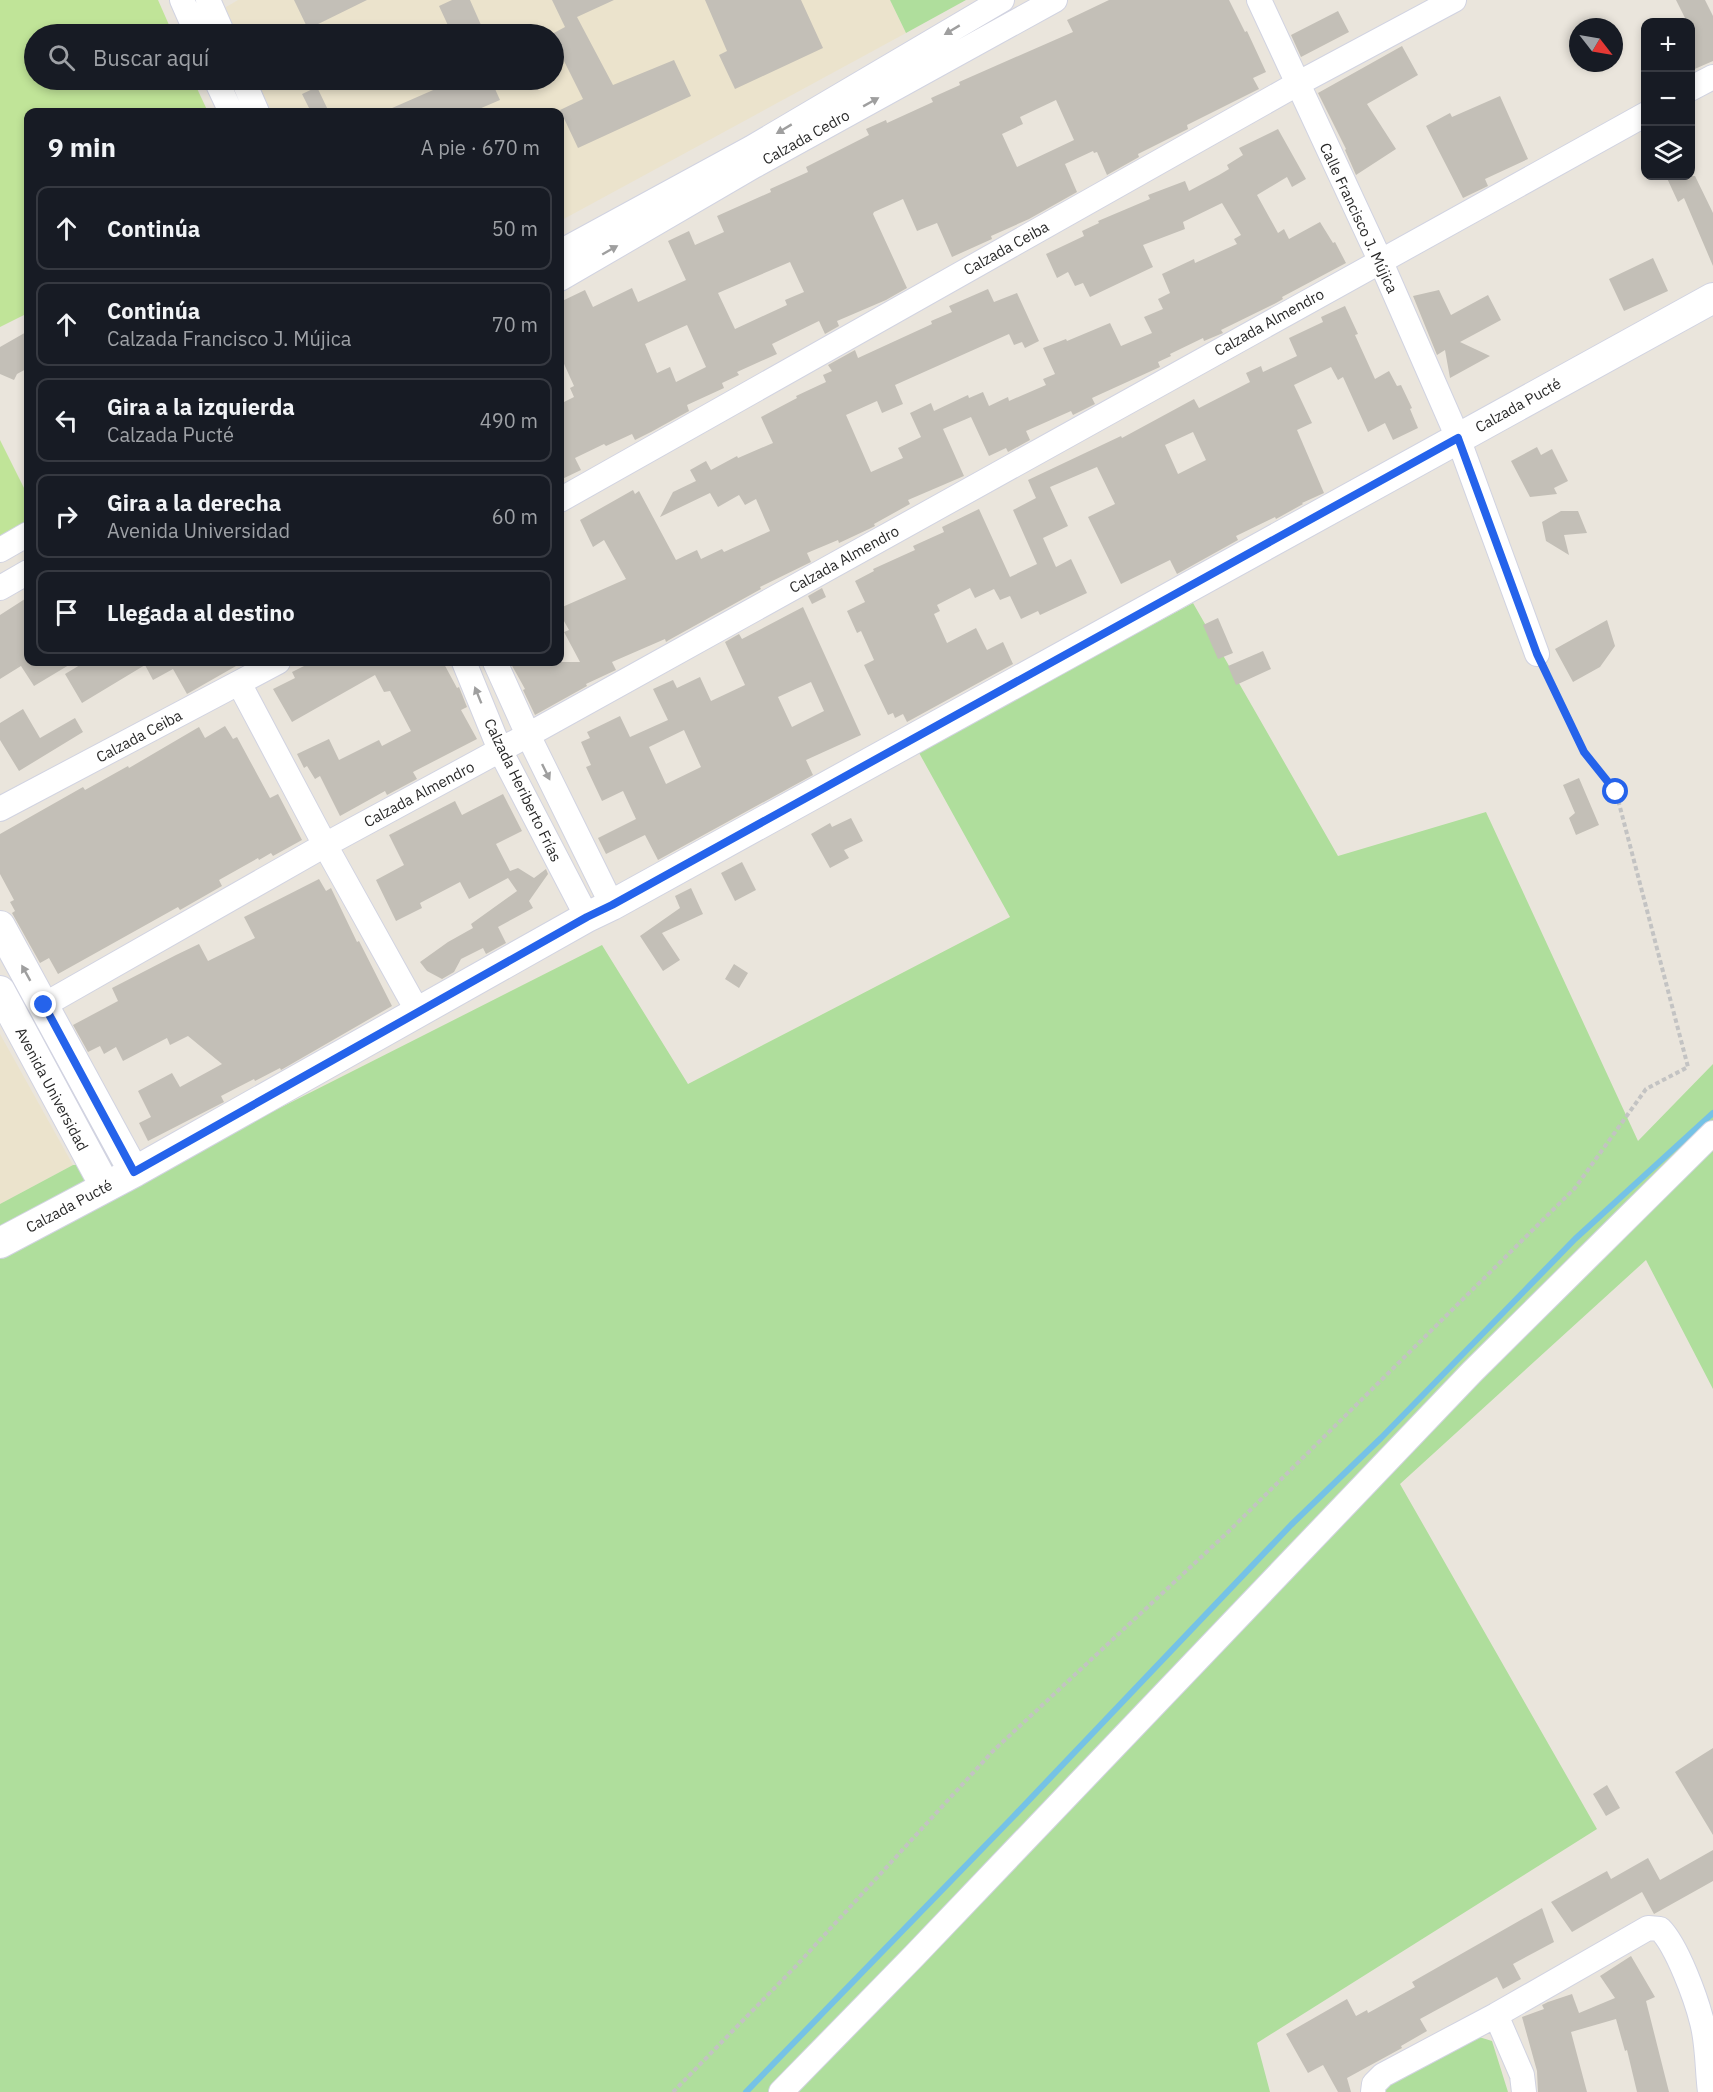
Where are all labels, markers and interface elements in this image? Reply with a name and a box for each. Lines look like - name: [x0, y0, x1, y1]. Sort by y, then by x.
- north arrow: [1569, 18, 1623, 72]
- map controls: [1641, 18, 1695, 180]
- button: +: [1641, 18, 1695, 72]
- search box: [24, 24, 564, 90]
- one-way arrow: [944, 24, 960, 35]
- icon: search: [45, 41, 78, 74]
- text: Buscar aquí: [93, 43, 209, 72]
- button: −: [1641, 72, 1695, 126]
- one-way arrow: [863, 97, 880, 107]
- street label: Calzada Cedro: [759, 105, 853, 169]
- one-way arrow: [775, 124, 792, 134]
- button: layers: [1641, 126, 1695, 180]
- text: 9 min: [48, 130, 116, 164]
- text: A pie · 670 m: [421, 134, 540, 161]
- street label: Calle Francisco J. Mújica: [1316, 140, 1402, 296]
- icon: ahead: [50, 212, 83, 245]
- text: Continúa: [107, 214, 200, 243]
- text: 50 m: [492, 215, 538, 242]
- street label: Calzada Ceiba: [960, 217, 1052, 279]
- one-way arrow: [602, 245, 619, 255]
- street label: Calzada Almendro: [1211, 284, 1327, 360]
- text: Continúa: [107, 296, 200, 325]
- icon: ahead: [50, 308, 83, 341]
- text: 70 m: [492, 311, 538, 338]
- text: Calzada Francisco J. Mújica: [107, 325, 352, 352]
- street label: Calzada Pucté: [1472, 374, 1564, 436]
- text: Gira a la izquierda: [107, 392, 295, 421]
- icon: left: [50, 404, 83, 437]
- text: 490 m: [480, 407, 538, 434]
- text: Calzada Pucté: [107, 421, 234, 448]
- text: Gira a la derecha: [107, 488, 281, 517]
- icon: right: [50, 500, 83, 533]
- text: 60 m: [492, 503, 538, 530]
- text: Avenida Universidad: [107, 517, 290, 544]
- street label: Calzada Almendro: [786, 521, 902, 597]
- icon: arrive: [50, 596, 83, 629]
- text: Llegada al destino: [107, 598, 295, 627]
- one-way arrow: [473, 686, 483, 704]
- street label: Calzada Ceiba: [93, 705, 185, 767]
- street label: Calzada Heriberto Frías: [480, 715, 566, 865]
- street label: Calzada Almendro: [360, 757, 478, 831]
- one-way arrow: [541, 764, 551, 781]
- route start: [1602, 778, 1628, 804]
- one-way arrow: [21, 964, 31, 981]
- route end: [30, 991, 56, 1017]
- street label: Avenida Universidad: [11, 1024, 93, 1154]
- street label: Calzada Pucté: [22, 1175, 116, 1237]

